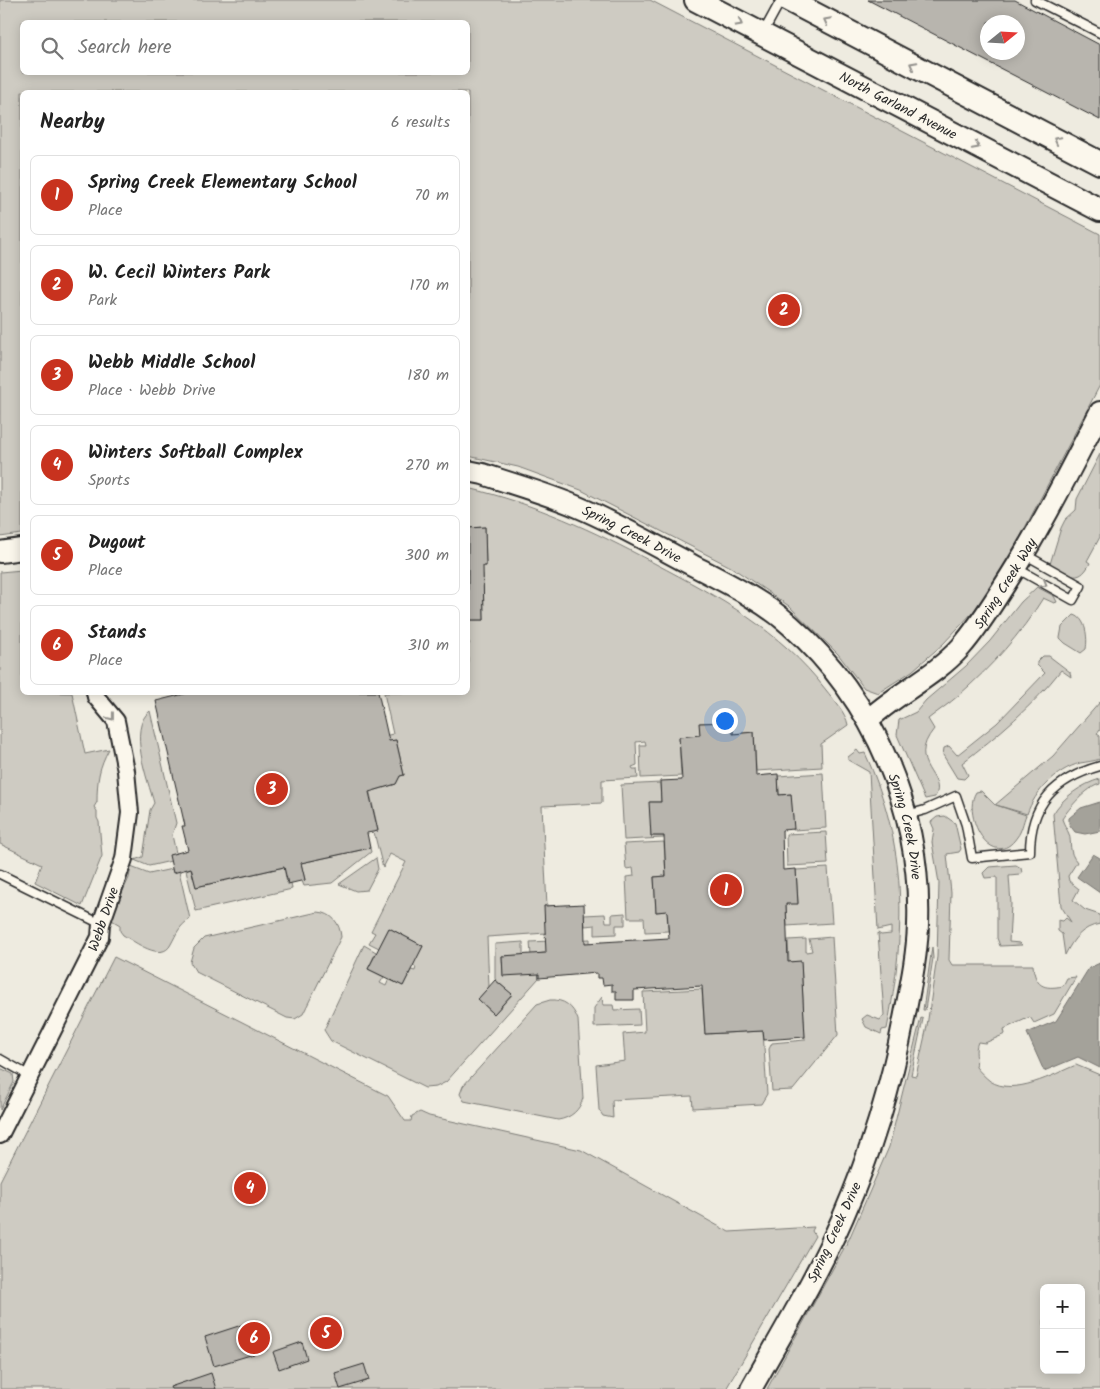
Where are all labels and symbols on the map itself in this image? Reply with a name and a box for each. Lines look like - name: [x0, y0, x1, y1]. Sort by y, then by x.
- north arrow: [980, 15, 1025, 60]
- one-way arrow: [734, 16, 743, 26]
- one-way arrow: [824, 17, 833, 27]
- one-way arrow: [909, 61, 918, 71]
- street label: North Garland Avenue: [835, 66, 961, 146]
- one-way arrow: [1053, 136, 1062, 146]
- one-way arrow: [971, 140, 980, 150]
- pin: 2: [768, 291, 800, 329]
- street label: Spring Creek Drive: [578, 500, 686, 570]
- street label: Spring Creek Way: [969, 534, 1043, 634]
- one-way arrow: [1039, 577, 1048, 587]
- your location: [712, 708, 738, 734]
- one-way arrow: [106, 711, 114, 720]
- pin: 3: [256, 770, 288, 808]
- street label: Spring Creek Drive: [881, 770, 927, 881]
- pin: 1: [710, 871, 742, 909]
- street label: Webb Drive: [83, 884, 125, 954]
- pin: 4: [234, 1169, 266, 1207]
- street label: Spring Creek Drive: [802, 1178, 868, 1286]
- pin: 5: [310, 1314, 342, 1352]
- pin: 6: [238, 1319, 270, 1357]

